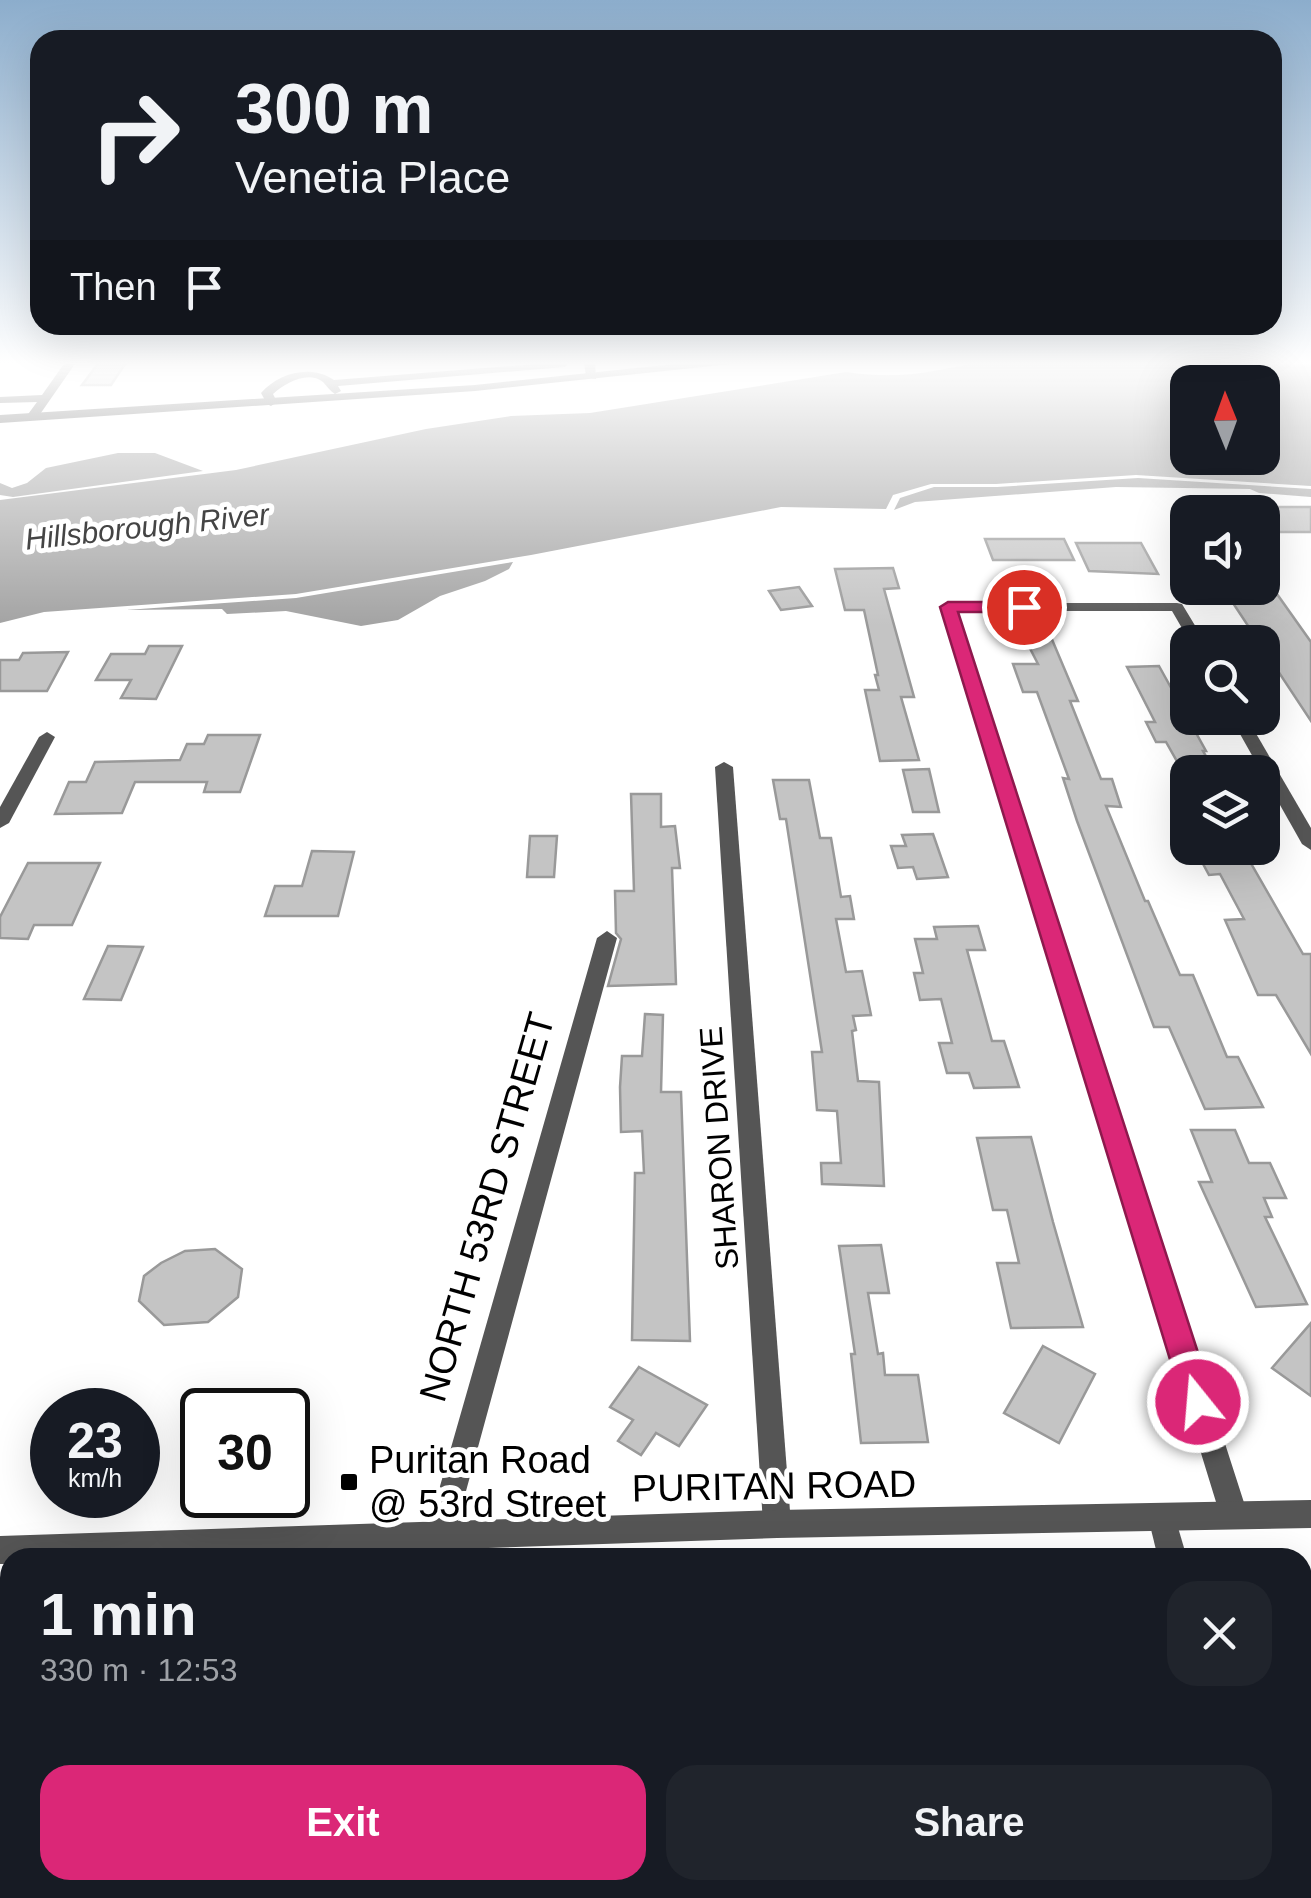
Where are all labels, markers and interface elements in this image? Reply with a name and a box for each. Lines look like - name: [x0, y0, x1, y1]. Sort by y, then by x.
- icon: right: [70, 70, 200, 200]
- text: 300 m: [235, 70, 433, 148]
- text: Venetia Place: [235, 152, 510, 203]
- icon: arrive: [177, 260, 232, 315]
- text: Then: [70, 266, 157, 308]
- north arrow: [1170, 365, 1280, 475]
- map controls: [1170, 365, 1280, 865]
- button: sound: [1170, 495, 1280, 605]
- water label: Hillsborough River: [23, 497, 272, 556]
- pin: [982, 565, 1067, 650]
- icon: arrive: [997, 580, 1052, 635]
- button: search: [1170, 625, 1280, 735]
- button: layers: [1170, 755, 1280, 865]
- street label: NORTH 53RD STREET: [411, 1008, 563, 1406]
- street label: SHARON DRIVE: [693, 1025, 745, 1271]
- position arrow: [1146, 1350, 1250, 1454]
- speed limit sign: 30: [180, 1388, 310, 1518]
- text: 23: [67, 1413, 123, 1469]
- place label: Puritan Road @ 53rd Street: [369, 1439, 607, 1525]
- street label: PURITAN ROAD: [631, 1463, 917, 1509]
- text: km/h: [68, 1464, 122, 1492]
- marker: Puritan Road @ 53rd Street: [338, 1471, 360, 1493]
- text: 1 min: [40, 1581, 197, 1648]
- button: close: [1167, 1581, 1272, 1686]
- text: 330 m · 12:53: [40, 1652, 237, 1688]
- button: Exit: [40, 1765, 646, 1880]
- button: Share: [666, 1765, 1272, 1880]

